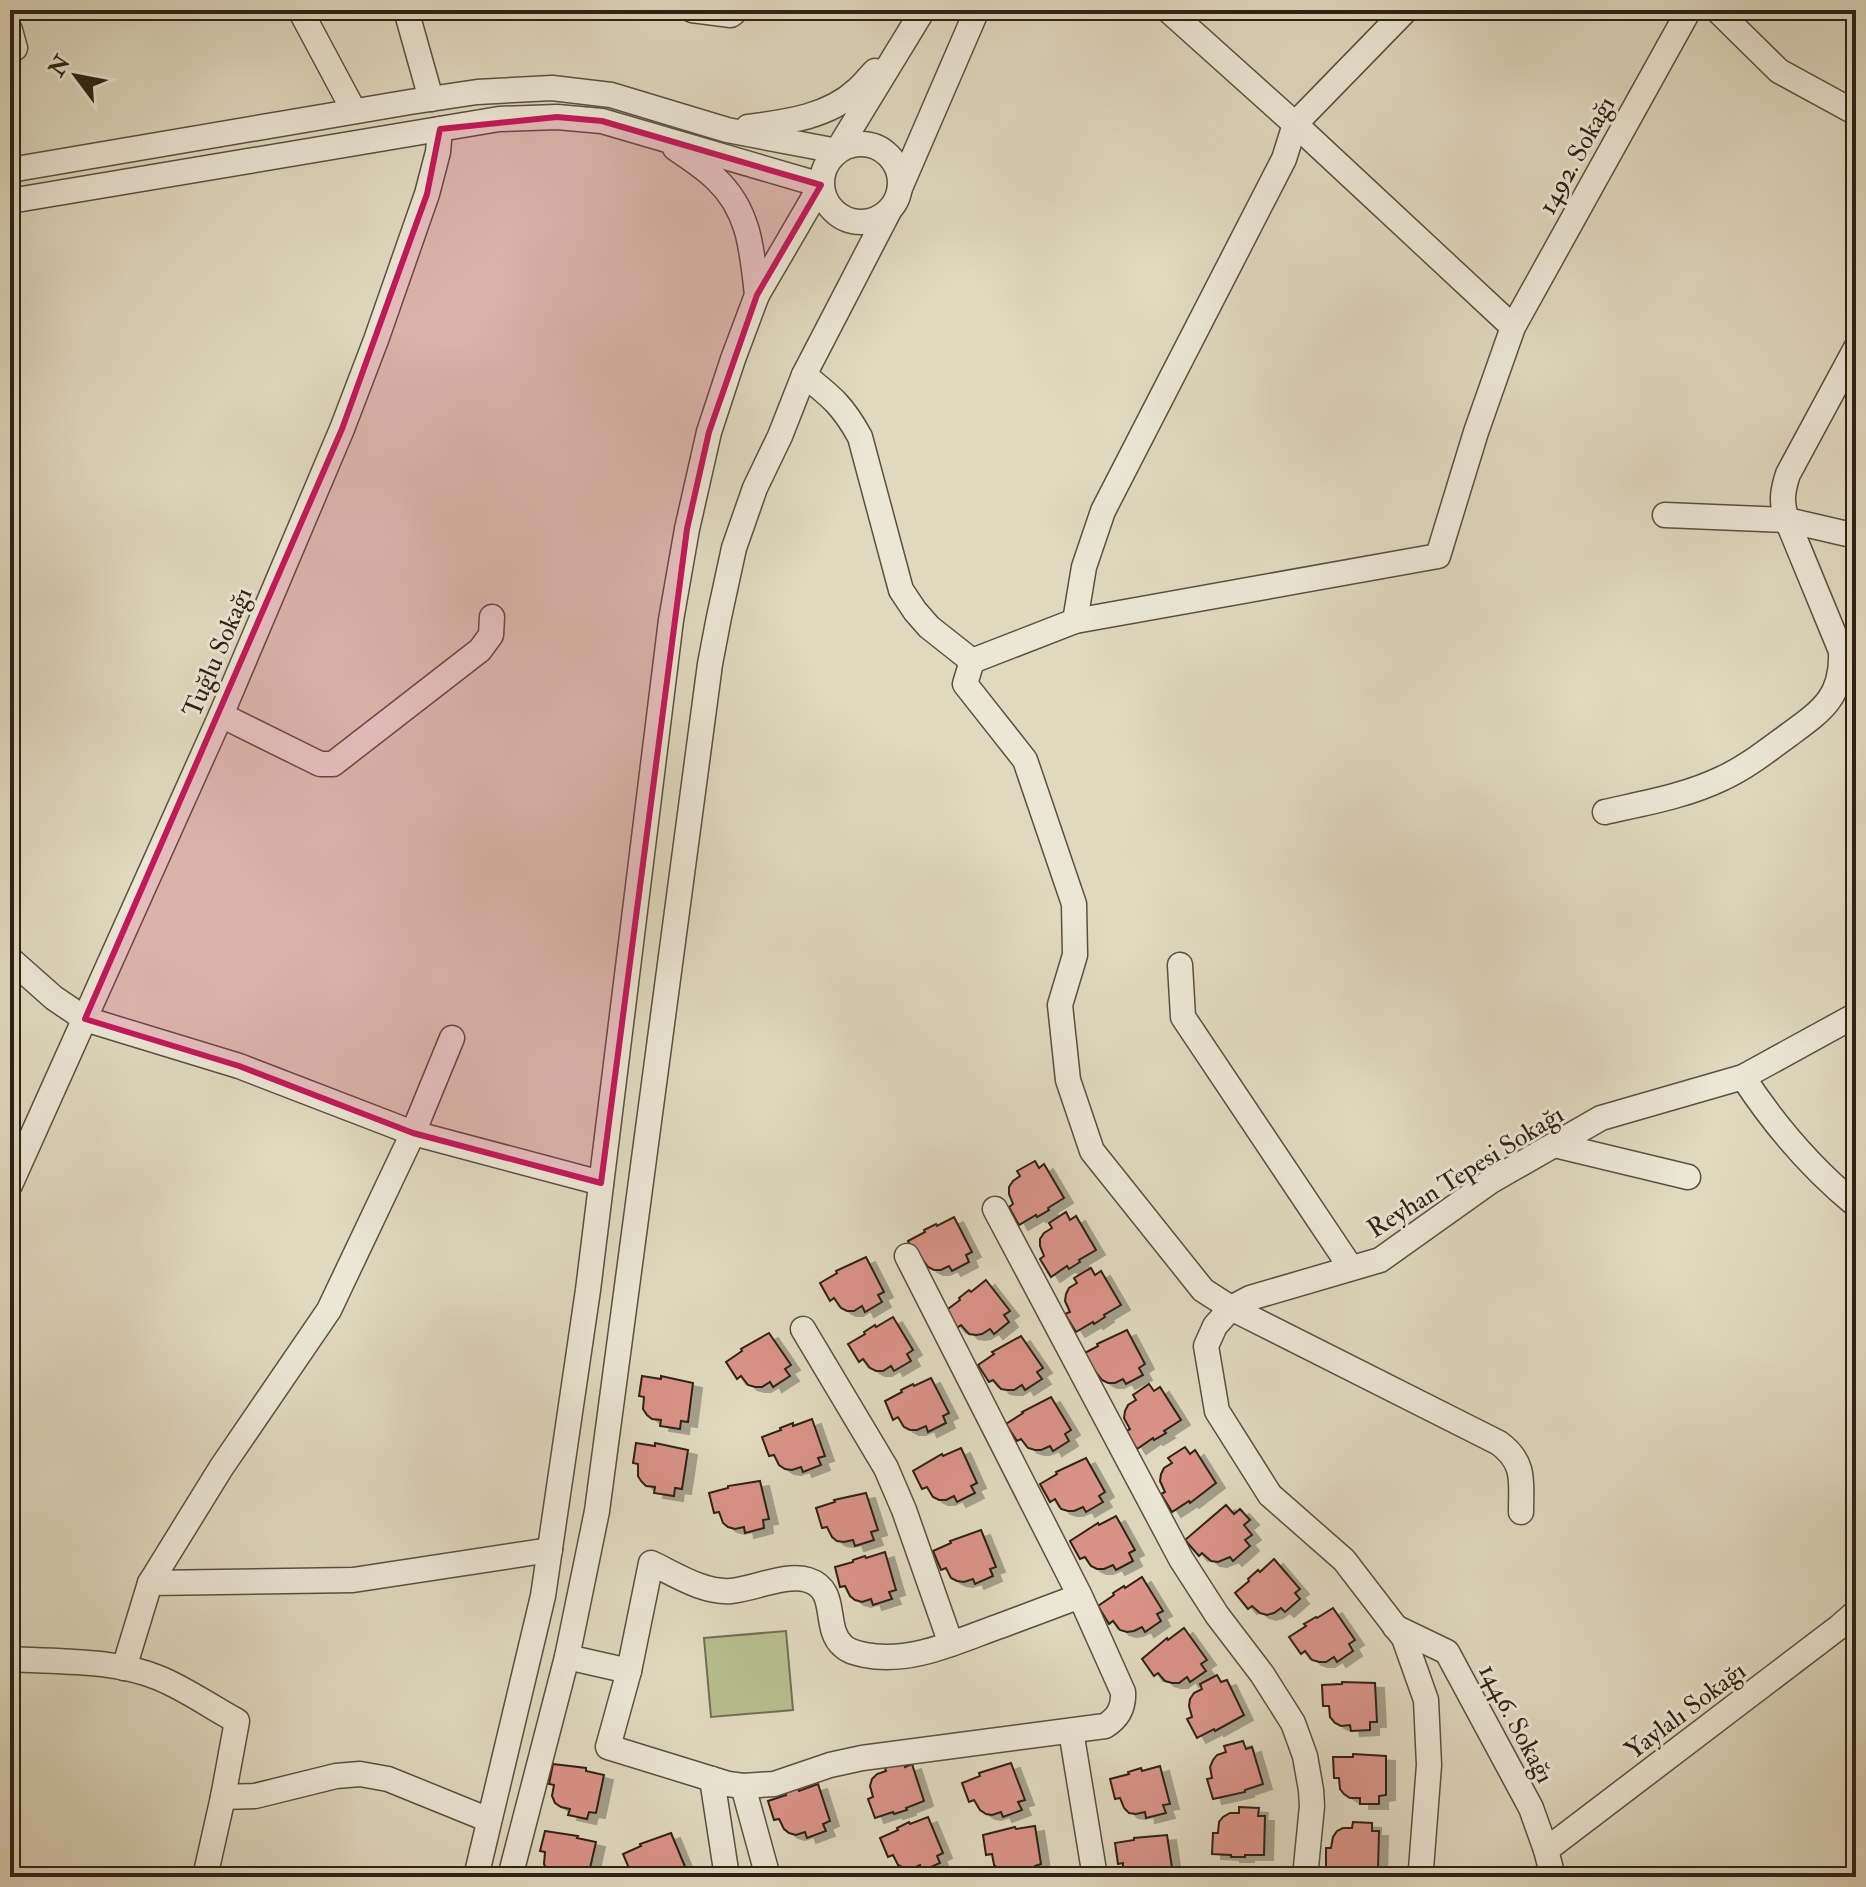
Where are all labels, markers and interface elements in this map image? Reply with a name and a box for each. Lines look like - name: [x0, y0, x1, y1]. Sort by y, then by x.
- north arrow: [36, 36, 116, 116]
- text: N: [42, 50, 77, 83]
- street label: 1492. Sokağı: [1531, 91, 1622, 220]
- street label: Tuğlu Sokağı: [176, 583, 260, 722]
- street label: Reyhan Tepesi Sokağı: [1361, 1098, 1570, 1246]
- street label: Yaylalı Sokağı: [1619, 1655, 1752, 1767]
- street label: 1446. Sokağı: [1471, 1658, 1561, 1789]

